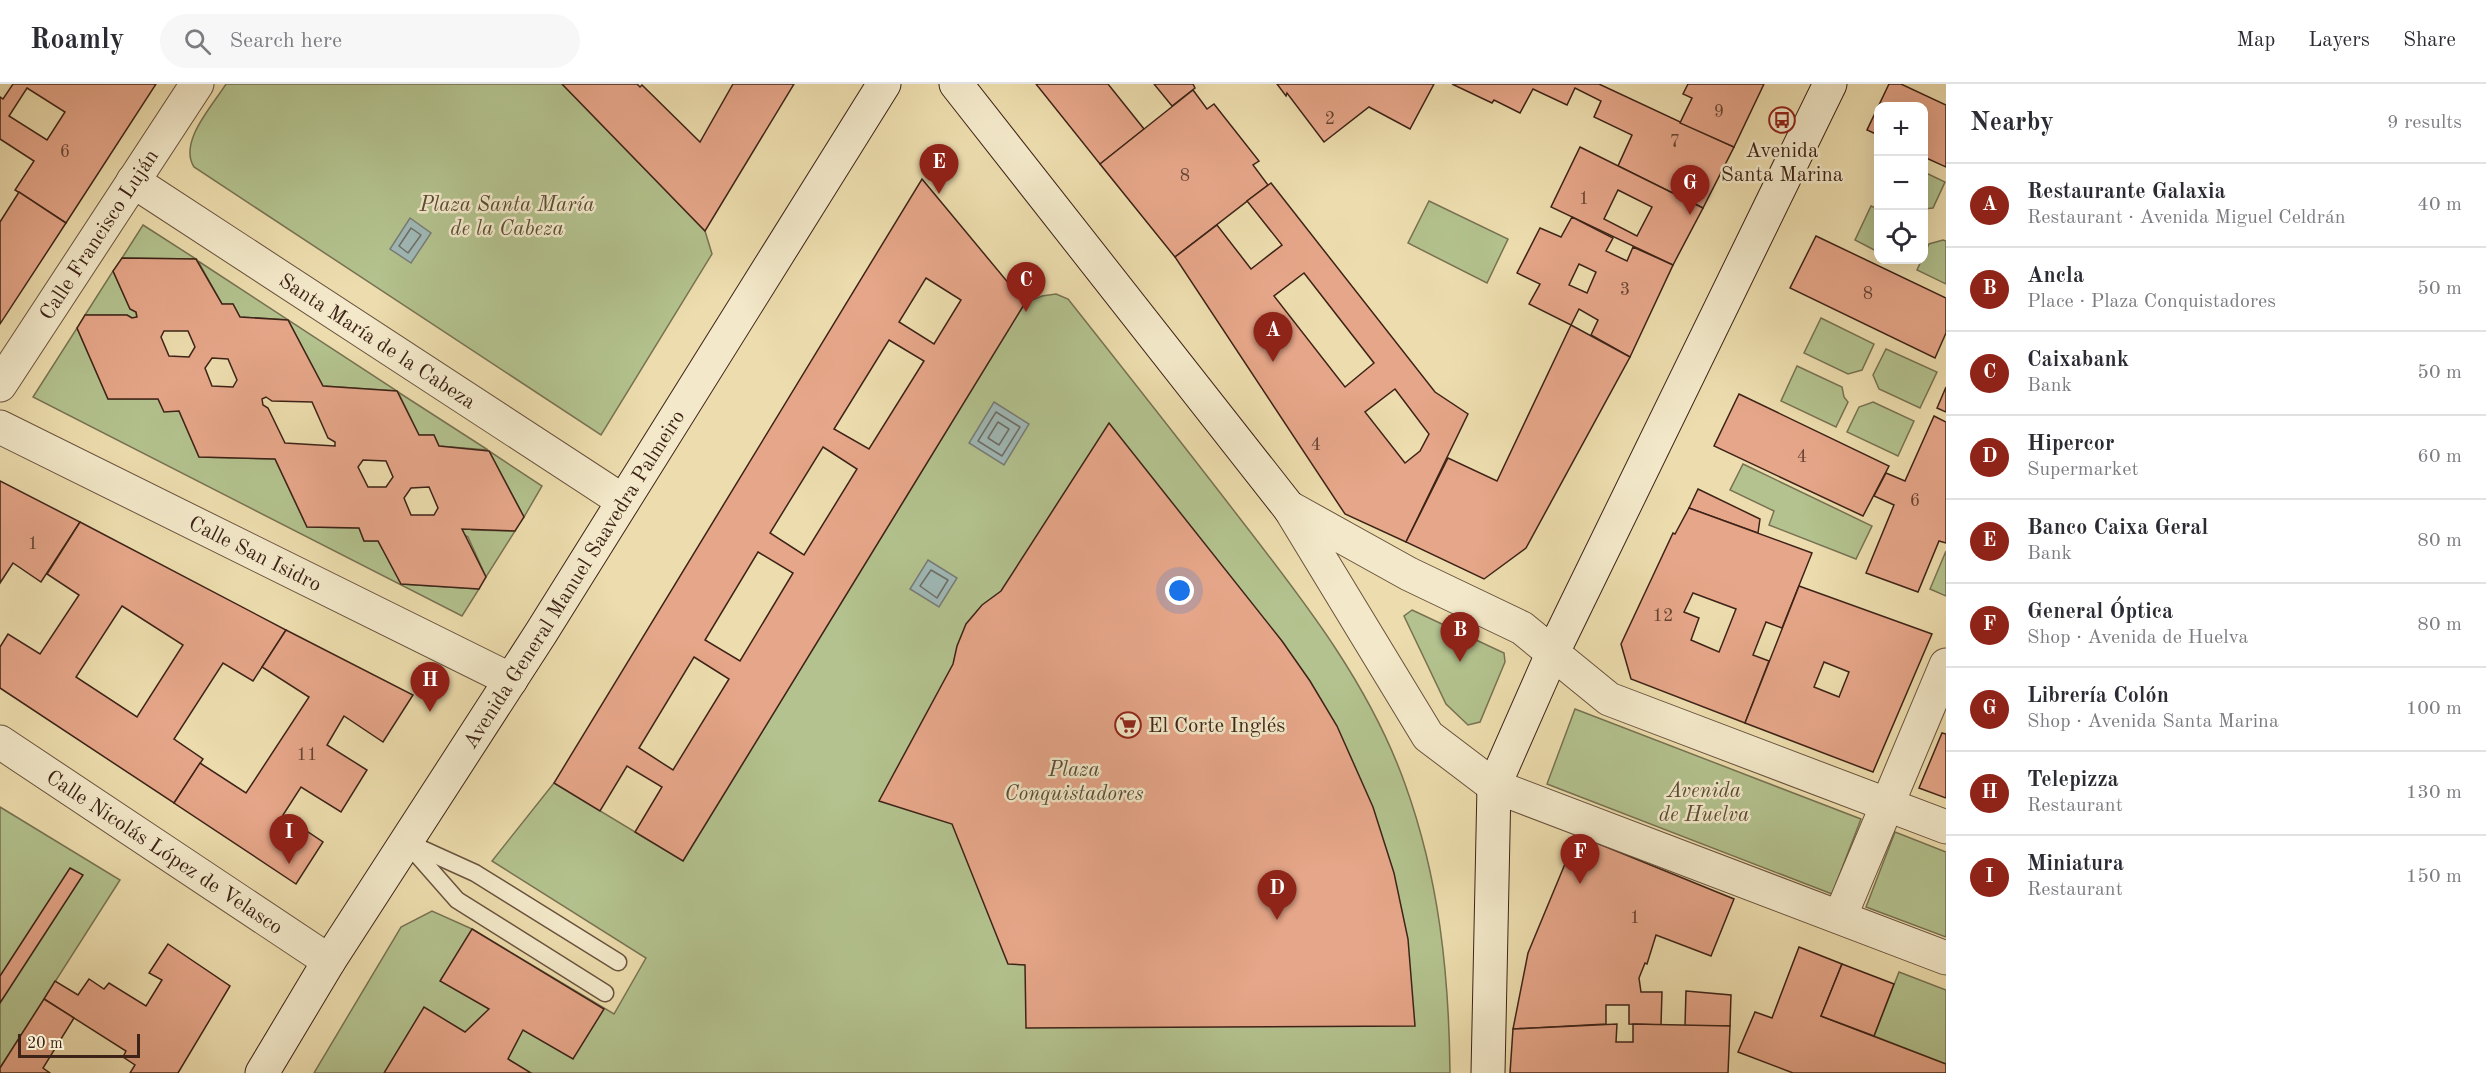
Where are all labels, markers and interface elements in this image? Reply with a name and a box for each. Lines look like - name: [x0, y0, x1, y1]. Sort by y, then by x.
- search box: [160, 14, 580, 68]
- icon: search: [181, 25, 214, 58]
- text: Roamly: [30, 27, 124, 55]
- text: Search here: [229, 30, 342, 52]
- text: Map: [2236, 30, 2275, 51]
- text: Layers: [2308, 30, 2370, 51]
- text: Share: [2403, 30, 2456, 51]
- map controls: [1874, 102, 1928, 264]
- button: +: [1874, 102, 1928, 156]
- house number: 9: [1714, 103, 1724, 121]
- bus stop icon: Avenida Santa Marina: [1767, 105, 1797, 135]
- house number: 2: [1325, 110, 1335, 128]
- text: Nearby: [1970, 110, 2054, 136]
- text: 9 results: [2387, 113, 2462, 133]
- house number: 7: [1670, 133, 1680, 151]
- place label: Avenida Santa Marina: [1721, 141, 1843, 186]
- house number: 6: [60, 143, 70, 161]
- pin: E: [920, 144, 958, 194]
- street label: Calle Francisco Luján: [37, 146, 163, 324]
- button: −: [1874, 156, 1928, 210]
- pin: G: [1670, 166, 1710, 215]
- house number: 8: [1180, 167, 1190, 185]
- text: Restaurante Galaxia: [2027, 181, 2226, 203]
- house number: 1: [1579, 190, 1589, 208]
- park label: Plaza Santa María de la Cabeza: [419, 195, 594, 240]
- text: A: [1982, 195, 1997, 215]
- text: 40 m: [2417, 195, 2462, 215]
- text: Restaurant · Avenida Miguel Celdrán: [2027, 208, 2346, 228]
- button: locate: [1874, 210, 1928, 264]
- pin: C: [1006, 262, 1046, 312]
- text: Ancla: [2027, 265, 2084, 287]
- street label: Santa María de la Cabeza: [275, 270, 479, 414]
- text: B: [1982, 279, 1997, 299]
- text: 50 m: [2417, 279, 2462, 299]
- house number: 3: [1620, 281, 1630, 299]
- house number: 8: [1863, 285, 1873, 303]
- text: Place · Plaza Conquistadores: [2027, 292, 2276, 312]
- pin: A: [1254, 312, 1292, 362]
- text: Caixabank: [2027, 349, 2129, 371]
- text: C: [1983, 363, 1996, 383]
- text: 50 m: [2417, 363, 2462, 383]
- text: Bank: [2027, 376, 2072, 396]
- street label: Avenida General Manuel Saavedra Palmeiro: [460, 407, 689, 753]
- text: Hipercor: [2027, 433, 2114, 455]
- house number: 4: [1311, 436, 1321, 454]
- text: D: [1982, 447, 1997, 467]
- text: 60 m: [2417, 447, 2462, 467]
- house number: 4: [1797, 448, 1807, 466]
- text: Supermarket: [2027, 460, 2138, 480]
- house number: 6: [1910, 492, 1920, 510]
- street label: Calle San Isidro: [185, 513, 324, 596]
- text: Banco Caixa Geral: [2027, 517, 2208, 539]
- text: E: [1983, 531, 1996, 551]
- text: 80 m: [2417, 531, 2462, 551]
- house number: 1: [28, 535, 38, 553]
- text: Bank: [2027, 544, 2072, 564]
- your location: [1165, 576, 1194, 605]
- text: General Óptica: [2027, 601, 2173, 623]
- house number: 12: [1653, 607, 1673, 625]
- pin: B: [1440, 612, 1480, 662]
- text: F: [1983, 615, 1996, 635]
- text: 80 m: [2417, 615, 2462, 635]
- text: Shop · Avenida de Huelva: [2027, 628, 2248, 648]
- pin: H: [410, 662, 450, 712]
- text: Librería Colón: [2027, 685, 2169, 707]
- text: G: [1982, 699, 1997, 719]
- text: 100 m: [2406, 699, 2462, 719]
- supermarket icon: El Corte Inglés: [1113, 710, 1143, 740]
- text: Shop · Avenida Santa Marina: [2027, 712, 2279, 732]
- place label: El Corte Inglés: [1148, 716, 1285, 737]
- house number: 11: [297, 746, 317, 764]
- park label: Plaza Conquistadores: [1005, 760, 1144, 805]
- street label: Calle Nicolás López de Velasco: [42, 767, 286, 939]
- text: Telepizza: [2027, 769, 2119, 791]
- park label: Avenida de Huelva: [1659, 781, 1749, 826]
- text: H: [1981, 783, 1998, 803]
- text: 130 m: [2406, 783, 2462, 803]
- text: Restaurant: [2027, 796, 2123, 816]
- pin: I: [270, 814, 308, 864]
- pin: F: [1560, 834, 1600, 884]
- text: Miniatura: [2027, 853, 2124, 875]
- text: I: [1985, 867, 1994, 887]
- text: 150 m: [2406, 867, 2462, 887]
- pin: D: [1258, 870, 1296, 920]
- text: Restaurant: [2027, 880, 2123, 900]
- house number: 1: [1630, 909, 1640, 927]
- scale bar: [18, 1031, 140, 1058]
- text: 20 m: [27, 1036, 63, 1052]

